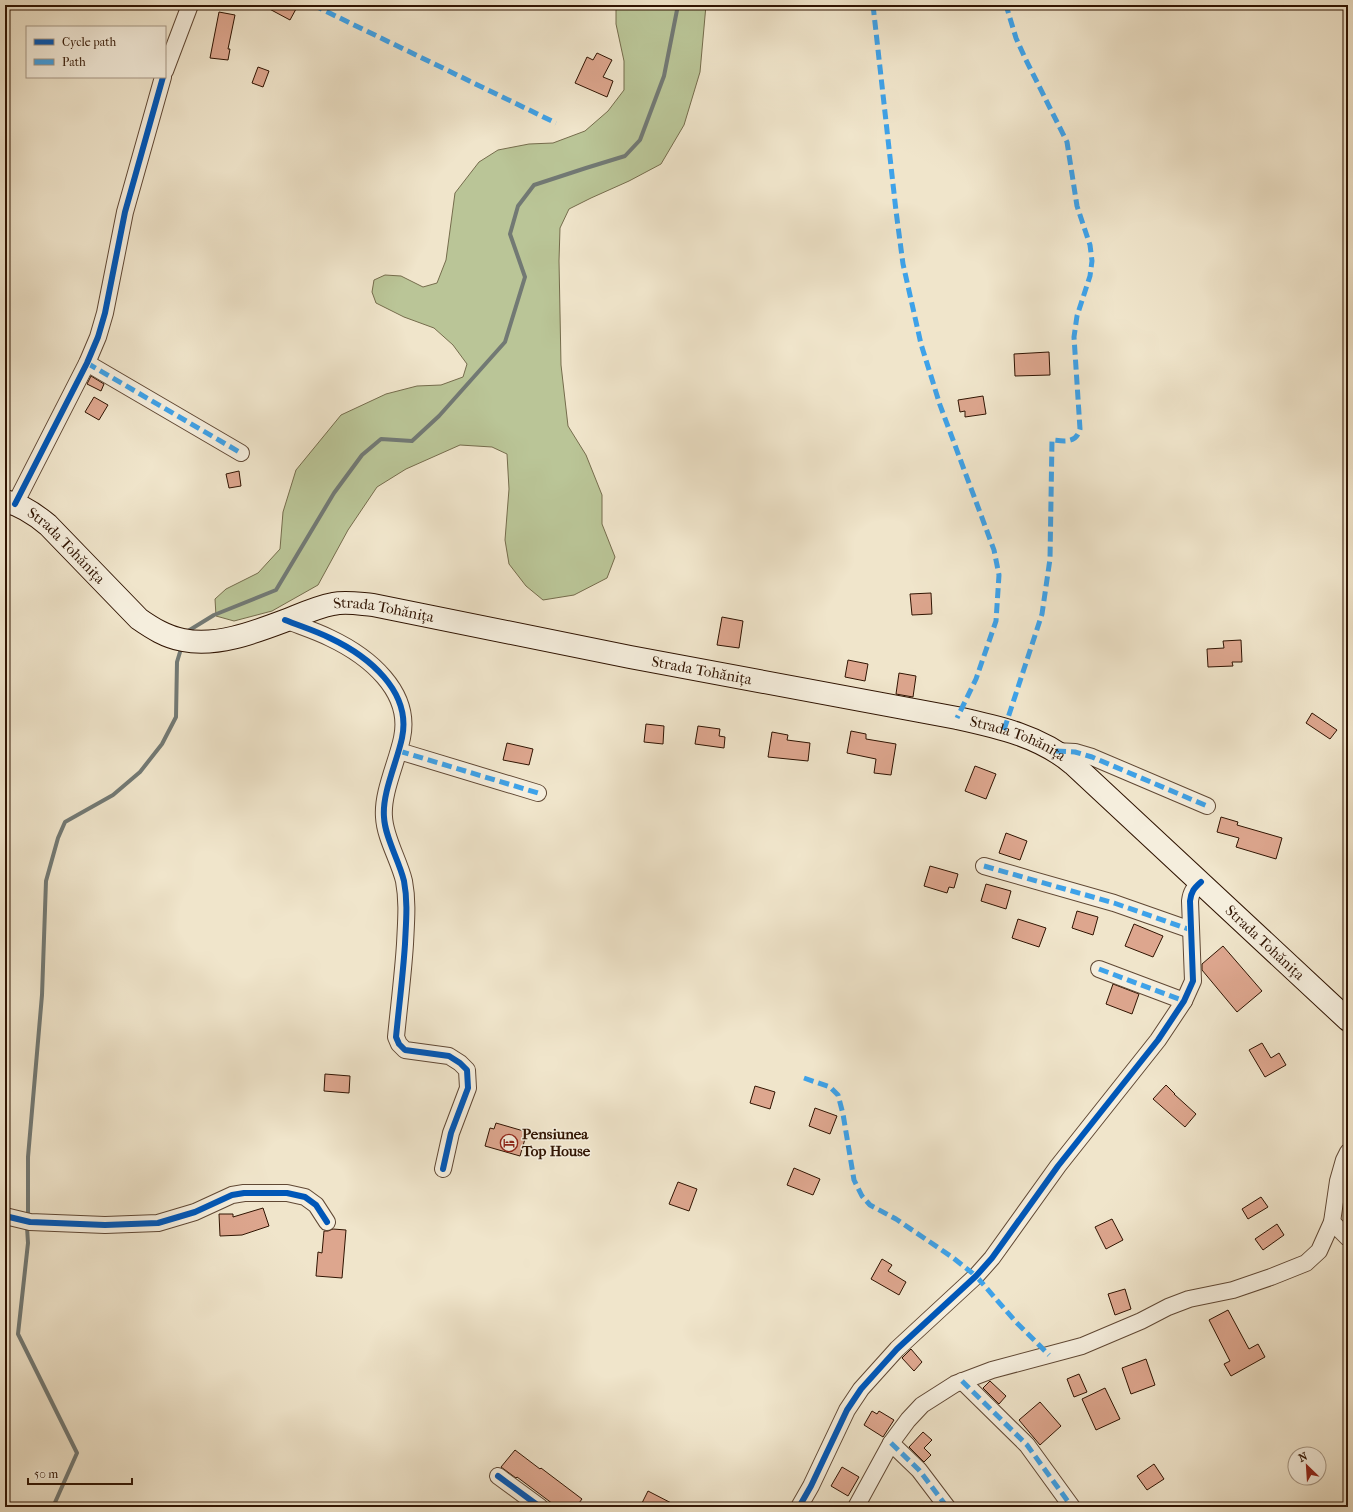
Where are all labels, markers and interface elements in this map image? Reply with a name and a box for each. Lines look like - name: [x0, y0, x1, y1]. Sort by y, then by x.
- legend: [26, 26, 166, 78]
- text: Cycle path: [62, 35, 117, 49]
- text: Path: [62, 55, 86, 69]
- street label: Strada Tohănița: [24, 504, 110, 588]
- street label: Strada Tohănița: [332, 594, 437, 626]
- street label: Strada Tohănița: [650, 652, 754, 689]
- street label: Strada Tohănița: [968, 712, 1070, 765]
- street label: Strada Tohănița: [1221, 901, 1309, 985]
- place label: Pensiunea Top House: [521, 1125, 591, 1160]
- hotel icon: Pensiunea Top House: [499, 1133, 519, 1153]
- north arrow: [1287, 1446, 1327, 1486]
- text: N: [1296, 1449, 1310, 1465]
- scale bar: [28, 1460, 132, 1486]
- text: 50 m: [34, 1467, 58, 1481]

